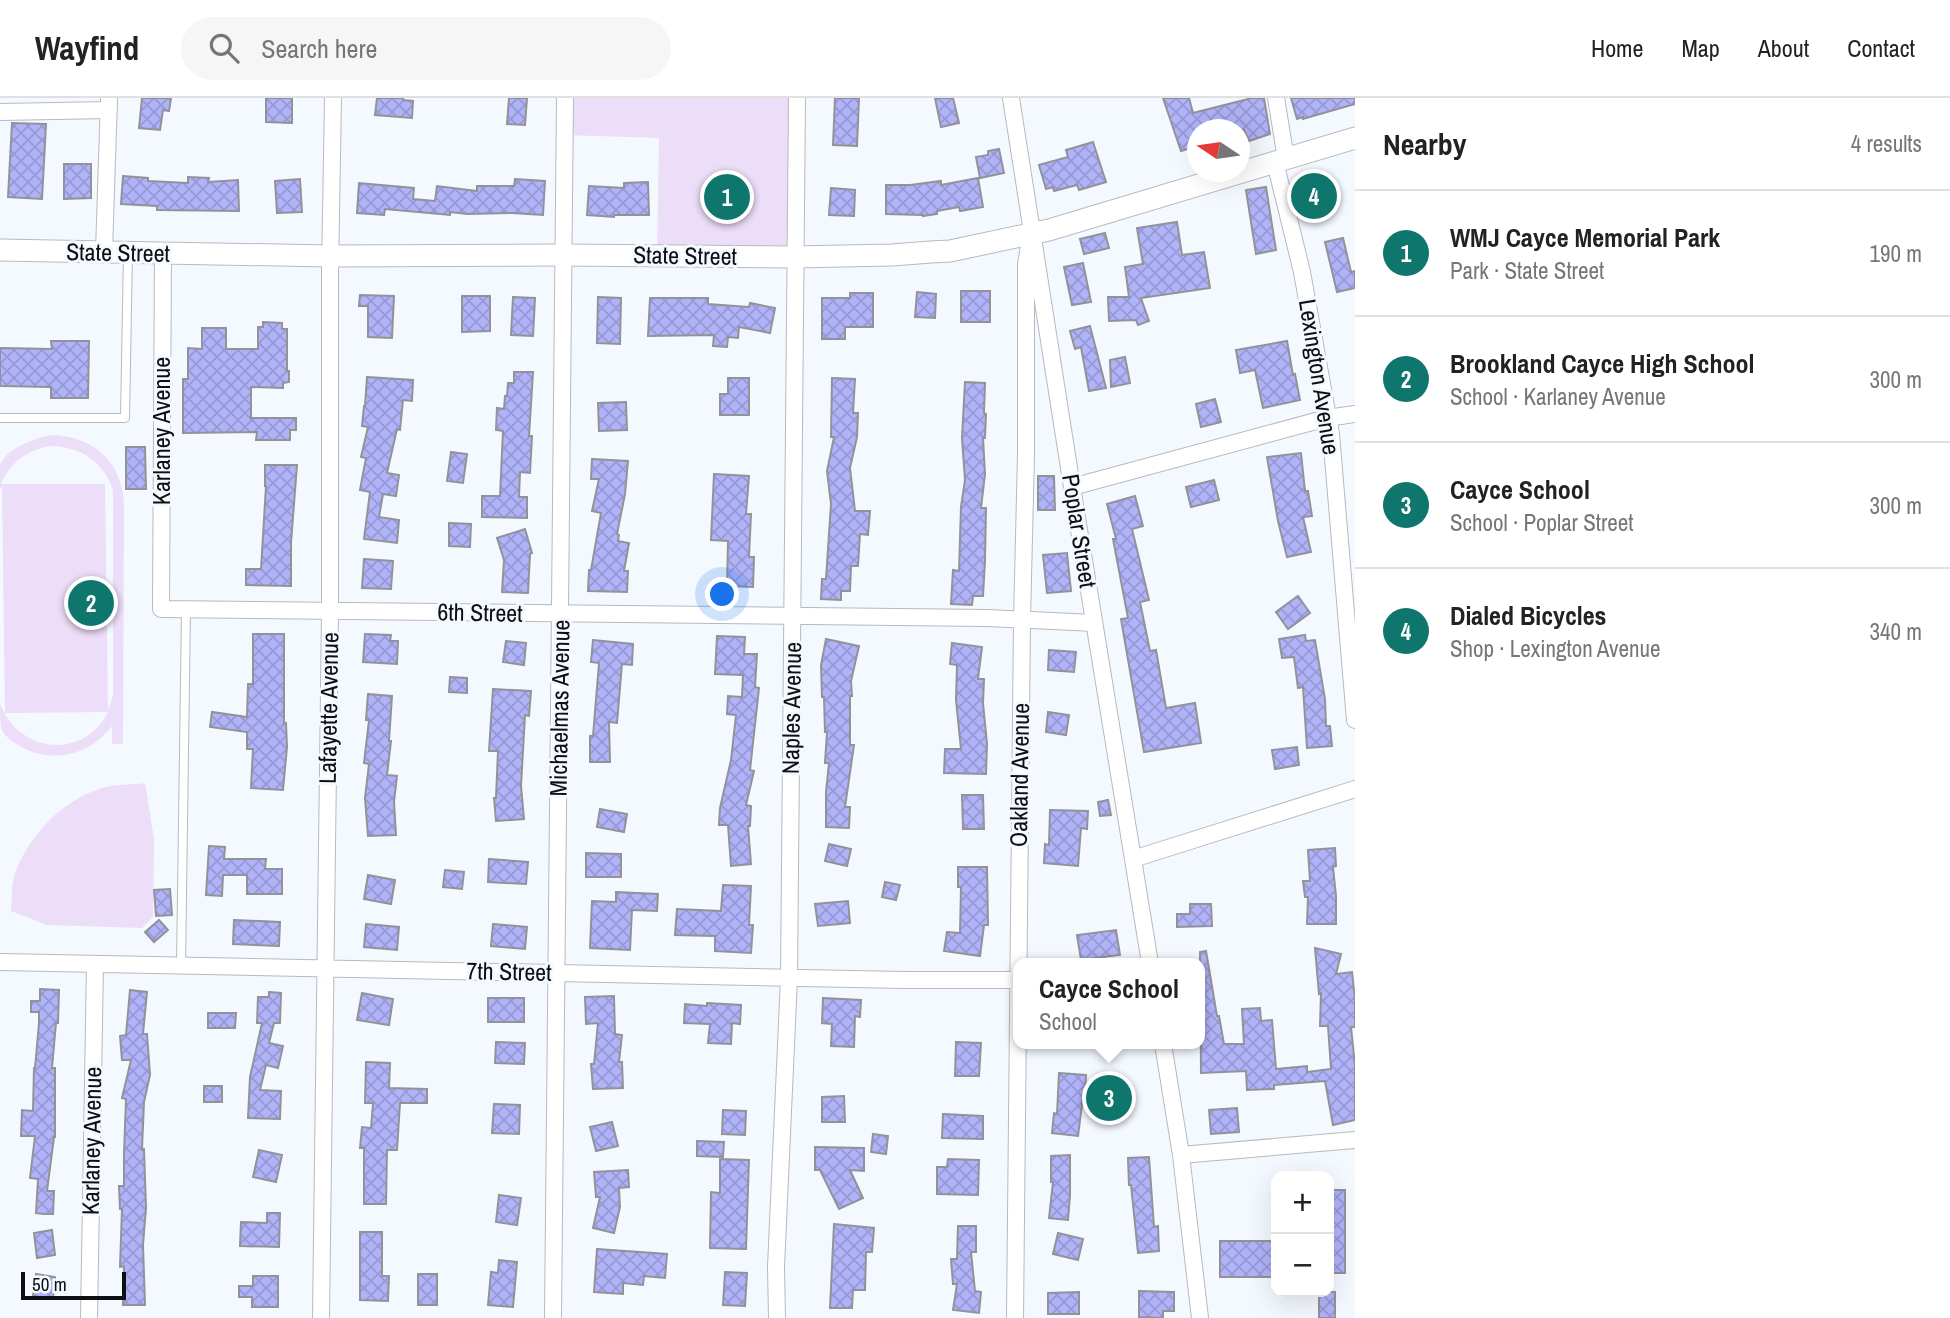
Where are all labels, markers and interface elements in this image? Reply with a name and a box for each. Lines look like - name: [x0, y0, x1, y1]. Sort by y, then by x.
- search box: [181, 17, 671, 80]
- text: Wayfind: [35, 26, 139, 70]
- icon: search: [205, 29, 243, 67]
- text: Search here: [261, 31, 377, 66]
- text: Home: [1591, 32, 1643, 64]
- text: Map: [1681, 32, 1720, 64]
- text: About: [1758, 32, 1809, 64]
- text: Contact: [1847, 32, 1915, 64]
- north arrow: [1187, 119, 1250, 182]
- text: Nearby: [1383, 124, 1466, 164]
- text: 4 results: [1851, 128, 1922, 159]
- pin: 4: [1291, 170, 1337, 222]
- pin: 1: [704, 171, 750, 223]
- text: WMJ Cayce Memorial Park: [1450, 220, 1720, 255]
- street label: State Street: [66, 235, 171, 269]
- street label: State Street: [633, 238, 738, 272]
- text: 1: [1401, 238, 1411, 269]
- text: 190 m: [1870, 238, 1922, 269]
- text: Park · State Street: [1450, 255, 1604, 286]
- street label: Lexington Avenue: [1292, 297, 1348, 457]
- text: Brookland Cayce High School: [1450, 346, 1755, 381]
- street label: Karlaney Avenue: [145, 357, 177, 505]
- text: 2: [1401, 364, 1411, 395]
- text: 300 m: [1870, 364, 1922, 395]
- text: School · Karlaney Avenue: [1450, 381, 1666, 412]
- street label: Poplar Street: [1055, 472, 1105, 591]
- text: Cayce School: [1450, 472, 1590, 507]
- text: 3: [1401, 490, 1411, 521]
- text: 300 m: [1870, 490, 1922, 521]
- text: School · Poplar Street: [1450, 507, 1633, 538]
- pin: 2: [68, 577, 114, 629]
- your location: [705, 577, 739, 611]
- street label: 6th Street: [437, 595, 523, 629]
- text: Dialed Bicycles: [1450, 598, 1606, 633]
- text: 4: [1401, 616, 1411, 647]
- text: 340 m: [1870, 616, 1922, 647]
- street label: Michaelmas Avenue: [541, 619, 577, 797]
- street label: Lafayette Avenue: [311, 632, 345, 784]
- text: Shop · Lexington Avenue: [1450, 633, 1660, 664]
- street label: Naples Avenue: [774, 642, 808, 774]
- street label: Oakland Avenue: [1002, 703, 1036, 847]
- street label: 7th Street: [466, 954, 552, 988]
- popup: [1013, 958, 1205, 1049]
- text: Cayce School: [1039, 971, 1179, 1006]
- text: School: [1039, 1006, 1097, 1037]
- street label: Karlaney Avenue: [74, 1066, 108, 1215]
- pin: 3: [1086, 1072, 1132, 1124]
- map controls: [1271, 1171, 1334, 1297]
- button: +: [1271, 1171, 1334, 1234]
- button: −: [1271, 1234, 1334, 1297]
- scale bar: [21, 1269, 126, 1301]
- text: 50 m: [32, 1271, 67, 1297]

